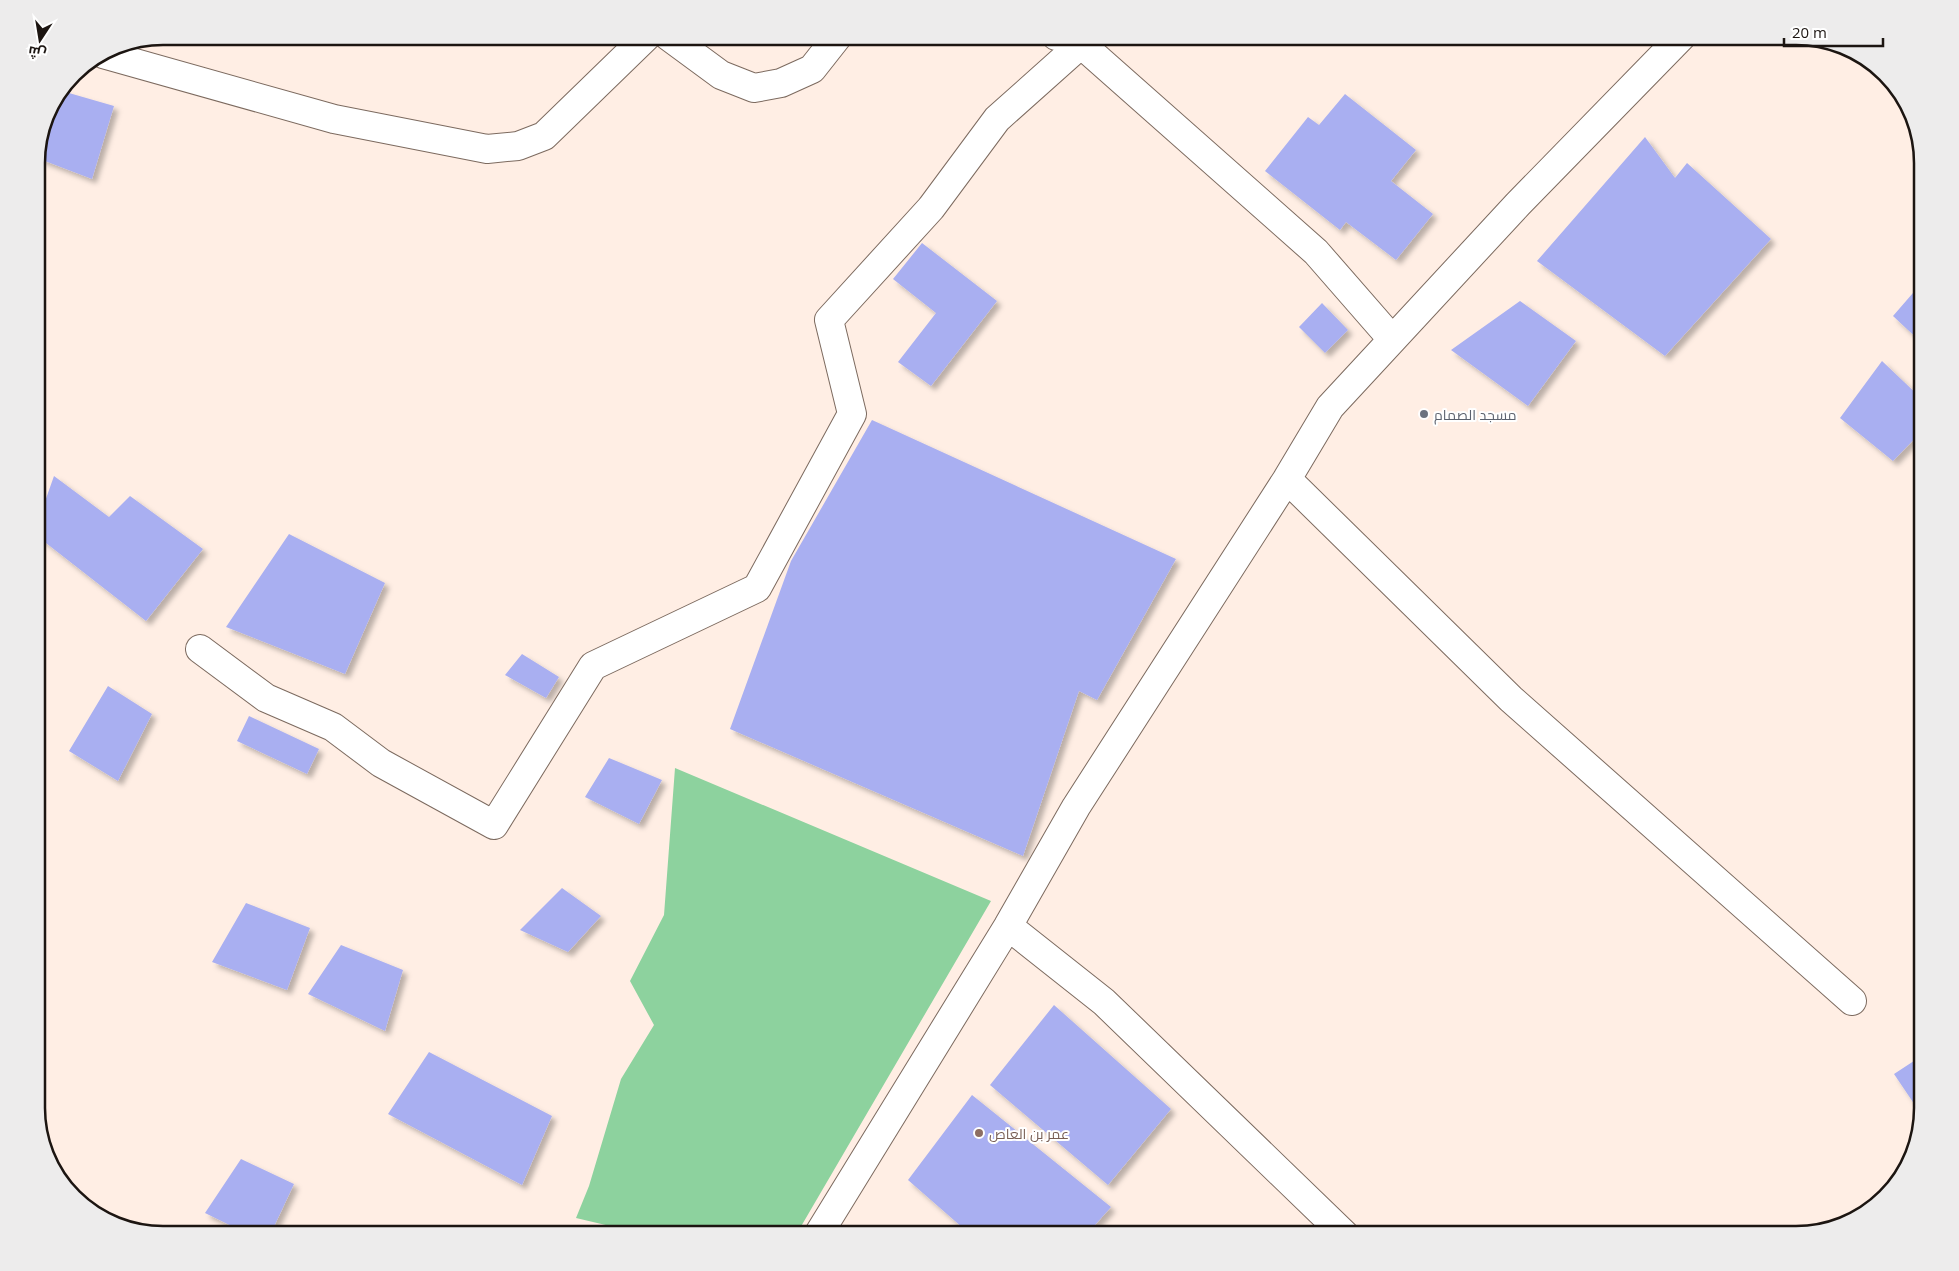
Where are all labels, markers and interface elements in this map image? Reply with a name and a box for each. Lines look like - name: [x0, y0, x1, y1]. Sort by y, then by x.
- north arrow: [15, 15, 65, 65]
- scale bar: [1784, 15, 1883, 47]
- text: 20 m: [1792, 22, 1827, 42]
- text: ش: [26, 42, 48, 64]
- place label: مسجد الصمام: [1434, 405, 1517, 425]
- marker: مسجد الصمام: [1418, 408, 1430, 420]
- place label: عمر بن العاص: [989, 1124, 1069, 1143]
- marker: عمر بن العاص: [973, 1127, 985, 1139]

